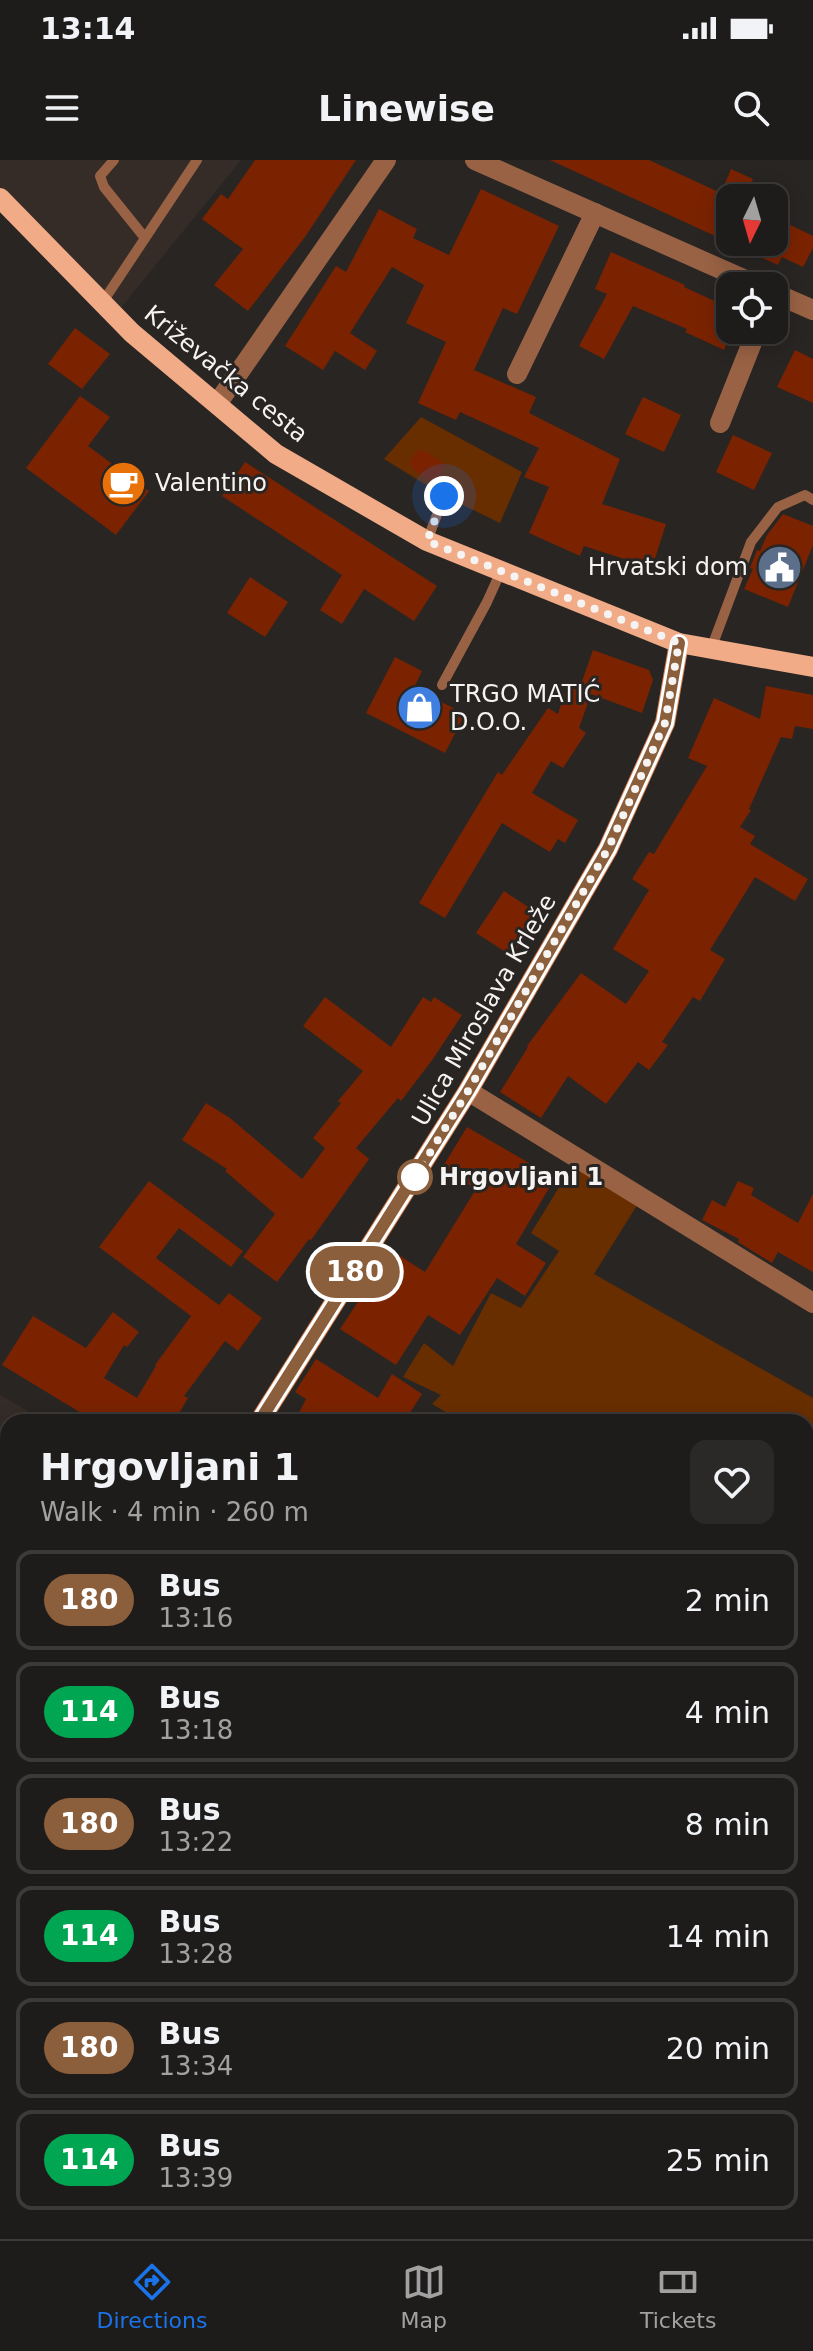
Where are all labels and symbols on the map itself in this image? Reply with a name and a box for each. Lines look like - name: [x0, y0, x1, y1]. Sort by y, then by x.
- north arrow: [716, 184, 788, 256]
- street label: Križevačka cesta: [139, 300, 313, 448]
- cafe icon: Valentino: [100, 459, 148, 507]
- place label: Valentino: [155, 469, 267, 497]
- your location: [424, 476, 464, 516]
- public building icon: Hrvatski dom: [755, 543, 803, 591]
- place label: Hrvatski dom: [588, 553, 748, 581]
- place label: TRGO MATIĆ D.O.O.: [449, 678, 600, 736]
- shop icon: TRGO MATIĆ D.O.O.: [395, 684, 443, 732]
- street label: Ulica Miroslava Krleže: [406, 889, 562, 1131]
- marker: Hrgovljani 1: [398, 1160, 432, 1194]
- place label: Hrgovljani 1: [439, 1163, 603, 1191]
- line badge: 180: [309, 1246, 401, 1298]

